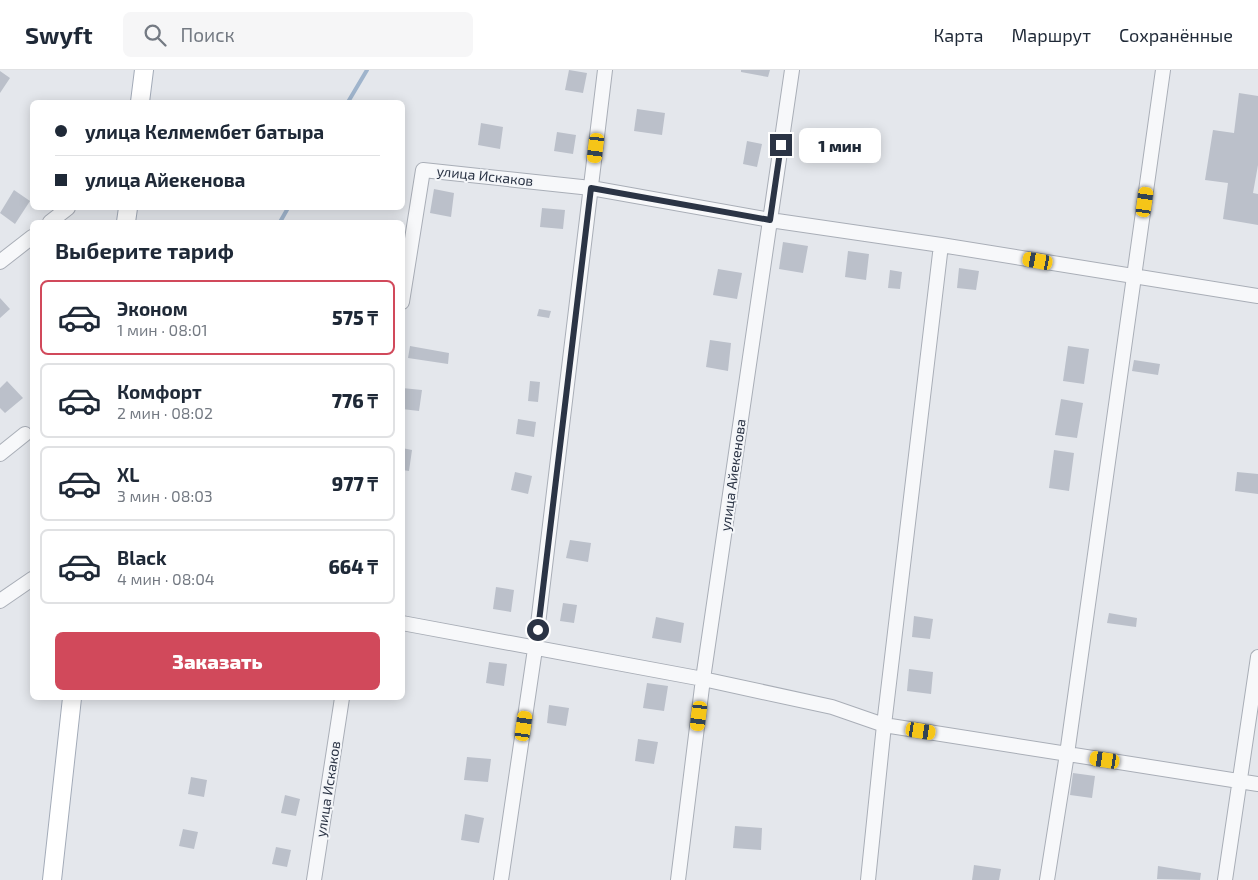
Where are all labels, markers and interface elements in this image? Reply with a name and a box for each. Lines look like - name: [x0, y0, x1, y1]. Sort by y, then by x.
- search box: [123, 12, 473, 57]
- text: Swyft: [25, 20, 93, 49]
- icon: search: [141, 21, 169, 49]
- text: Поиск: [181, 23, 235, 46]
- text: Карта: [933, 24, 983, 46]
- text: Маршрут: [1011, 24, 1091, 46]
- text: Сохранённые: [1119, 24, 1233, 46]
- text: улица Келмембет батыра: [85, 120, 324, 143]
- callout: 1 мин: [798, 128, 881, 162]
- car: [586, 132, 605, 164]
- route end: [770, 134, 792, 156]
- text: 1 мин: [818, 136, 862, 155]
- street label: улица Искаков: [436, 162, 534, 189]
- text: улица Айекенова: [85, 168, 245, 191]
- car: [1135, 186, 1154, 218]
- text: Выберите тариф: [55, 237, 234, 263]
- car: [1021, 251, 1054, 271]
- icon: car: [57, 295, 102, 340]
- text: Эконом: [117, 297, 188, 320]
- text: 575 ₸: [332, 306, 378, 329]
- text: 1 мин · 08:01: [117, 320, 208, 339]
- icon: car: [57, 378, 102, 423]
- text: Комфорт: [117, 380, 202, 403]
- text: 776 ₸: [332, 389, 378, 412]
- text: 2 мин · 08:02: [117, 403, 213, 422]
- street label: улица Айекенова: [716, 418, 749, 532]
- icon: car: [57, 461, 102, 506]
- text: XL: [117, 463, 139, 486]
- text: 977 ₸: [332, 472, 378, 495]
- text: 3 мин · 08:03: [117, 486, 213, 505]
- icon: car: [57, 544, 102, 589]
- text: Black: [117, 546, 167, 569]
- text: 664 ₸: [328, 555, 378, 578]
- text: 4 мин · 08:04: [117, 569, 215, 588]
- route start: [527, 619, 549, 641]
- button: Заказать: [55, 632, 380, 690]
- car: [689, 700, 708, 732]
- car: [514, 710, 533, 742]
- car: [905, 721, 936, 741]
- street label: улица Искаков: [312, 740, 344, 838]
- car: [1089, 750, 1120, 770]

